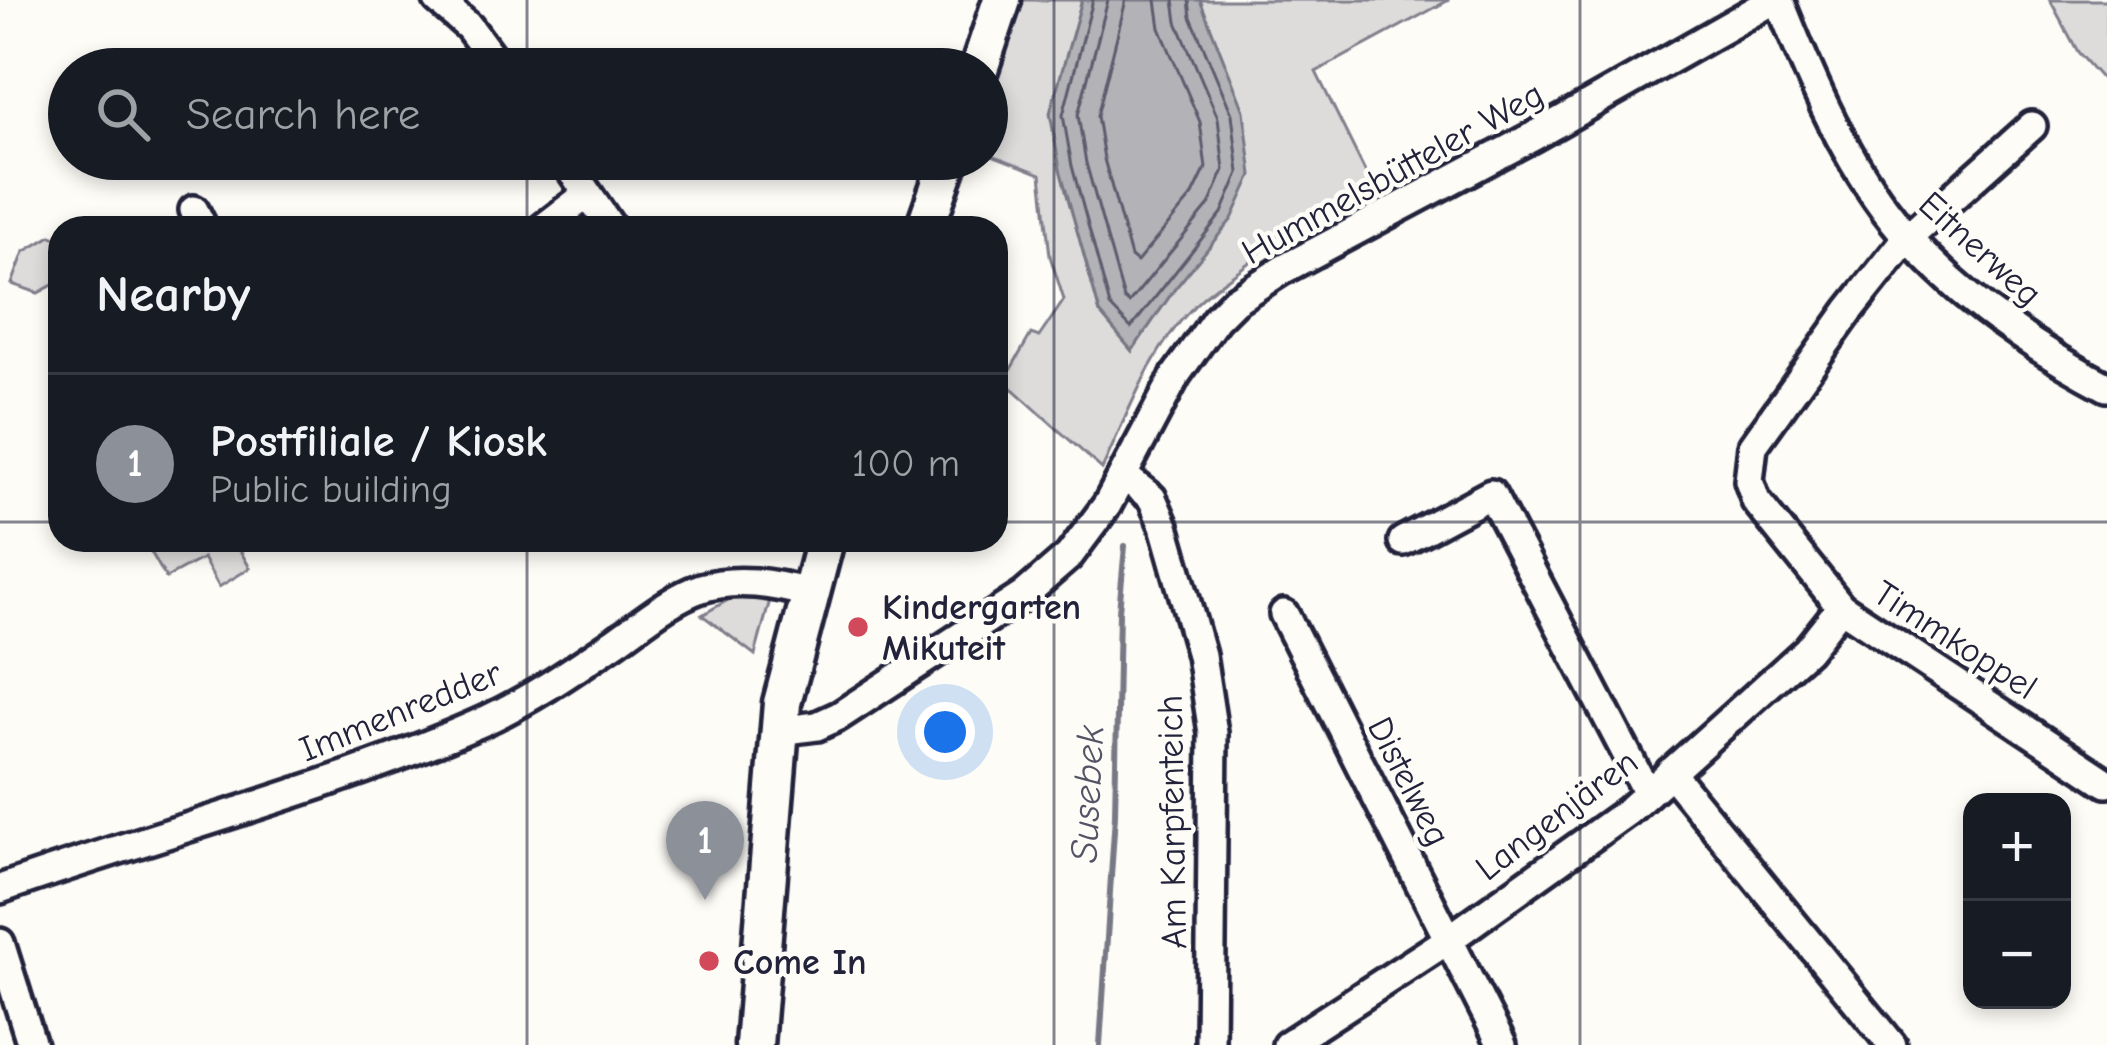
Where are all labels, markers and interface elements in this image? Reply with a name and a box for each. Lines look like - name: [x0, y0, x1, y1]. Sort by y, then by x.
- search box: [48, 48, 1008, 180]
- street label: Hummelsbütteler Weg: [1235, 73, 1551, 273]
- icon: search: [90, 81, 156, 147]
- text: Search here: [186, 88, 420, 140]
- street label: Eitnerweg: [1910, 184, 2050, 315]
- text: Nearby: [96, 265, 250, 324]
- text: Postfiliale / Kiosk: [210, 415, 547, 467]
- text: 1: [127, 441, 143, 486]
- text: 100 m: [852, 441, 960, 486]
- text: Public building: [210, 467, 452, 512]
- street label: Timmkoppel: [1866, 572, 2045, 708]
- place label: Kindergarten Mikuteit: [882, 587, 1081, 669]
- marker: Kindergarten Mikuteit: [845, 614, 871, 640]
- street label: Immenredder: [294, 652, 508, 770]
- street label: Am Karpfenteich: [1150, 695, 1195, 949]
- your location: [915, 702, 975, 762]
- street label: Distelweg: [1359, 710, 1458, 853]
- water label: Susebek: [1061, 723, 1114, 864]
- street label: Langenjären: [1468, 741, 1646, 889]
- map controls: [1963, 793, 2071, 1009]
- button: +: [1963, 793, 2071, 901]
- pin: 1: [666, 801, 744, 900]
- button: −: [1963, 901, 2071, 1009]
- place label: Come In: [733, 942, 867, 983]
- marker: Come In: [696, 948, 722, 974]

